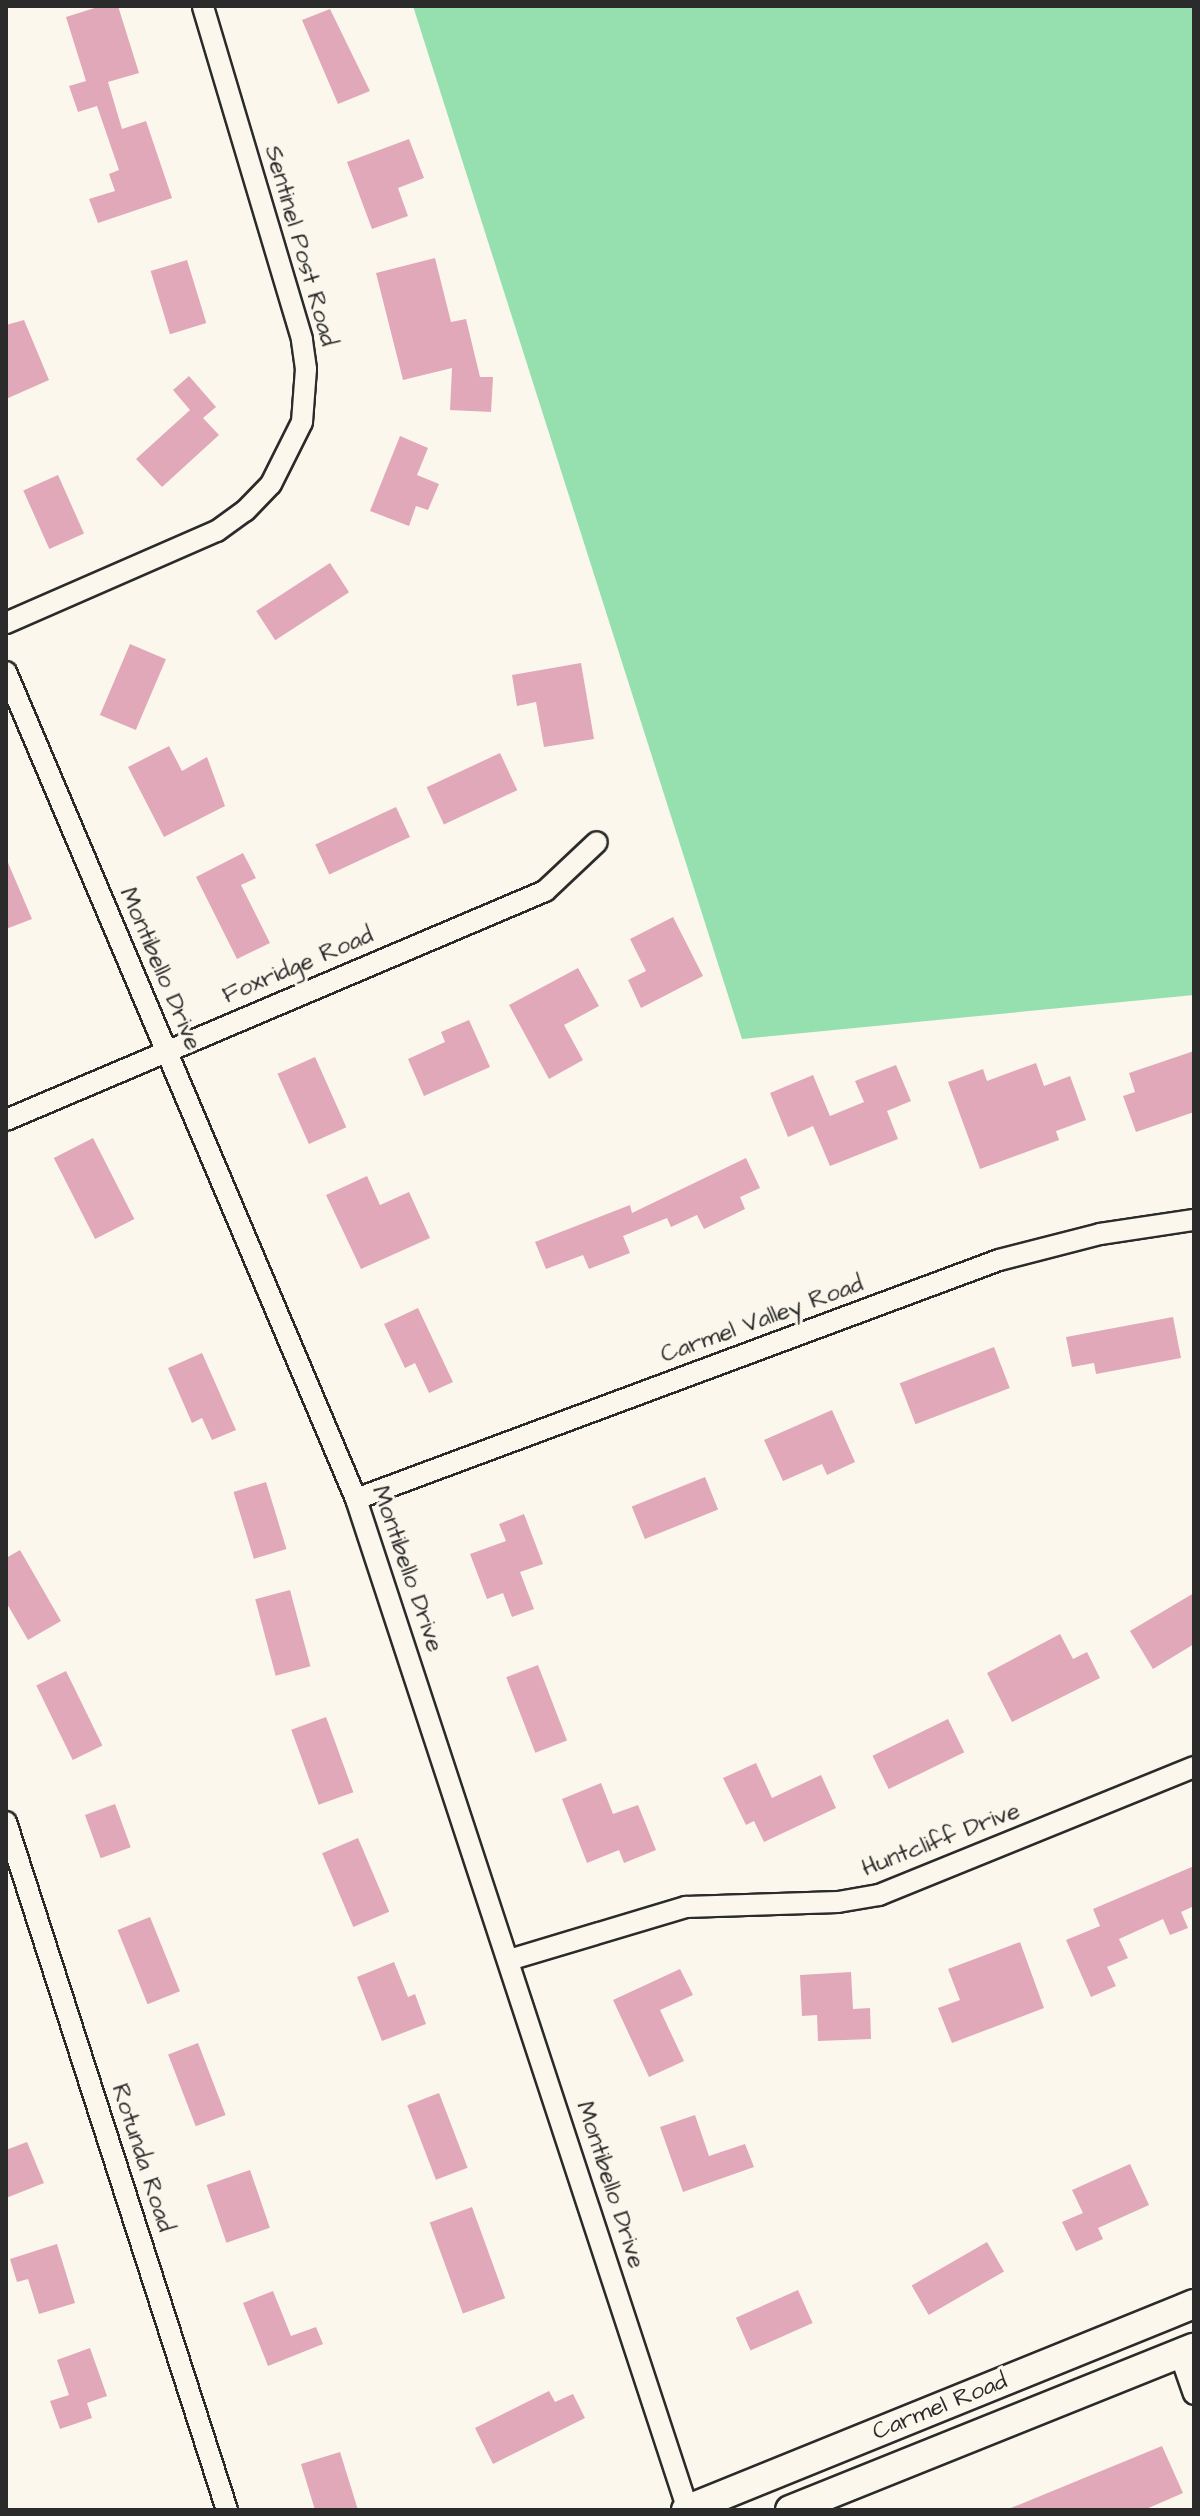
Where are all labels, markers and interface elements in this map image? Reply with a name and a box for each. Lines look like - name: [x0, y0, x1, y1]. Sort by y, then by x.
- street label: Sentinel Post Road: [258, 142, 342, 350]
- street label: Montibello Drive: [113, 883, 207, 1055]
- street label: Foxridge Road: [218, 921, 378, 1011]
- street label: Carmel Valley Road: [657, 1270, 867, 1370]
- street label: Montibello Drive: [365, 1482, 449, 1656]
- street label: Huntcliff Drive: [858, 1797, 1024, 1883]
- street label: Rotunda Road: [105, 2080, 179, 2236]
- street label: Montibello Drive: [569, 2098, 651, 2272]
- street label: Carmel Road: [868, 2367, 1012, 2447]

